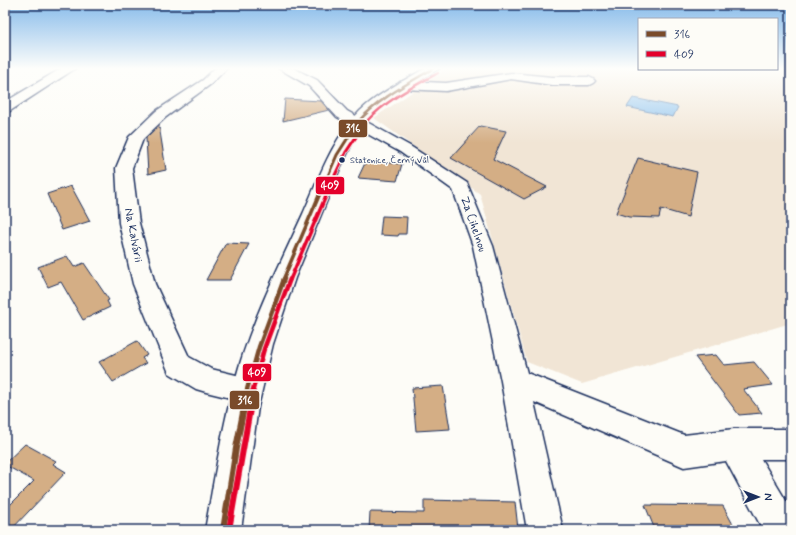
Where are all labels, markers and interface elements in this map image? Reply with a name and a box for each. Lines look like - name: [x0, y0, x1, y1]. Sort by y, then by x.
- legend: [638, 18, 778, 70]
- text: 316: [674, 27, 691, 43]
- text: 409: [674, 47, 694, 63]
- line badge: 316: [338, 119, 368, 138]
- text: 316: [346, 122, 360, 136]
- place label: Statenice, Černý Vůl: [350, 154, 429, 166]
- marker: Statenice, Černý Vůl: [337, 155, 347, 165]
- line badge: 409: [315, 176, 345, 195]
- text: 409: [321, 179, 339, 193]
- street label: Za Cihelnou: [456, 194, 490, 254]
- street label: Na Kalvárii: [120, 207, 146, 264]
- line badge: 409: [242, 363, 272, 382]
- text: 409: [248, 366, 266, 380]
- line badge: 316: [229, 390, 260, 410]
- text: 316: [238, 394, 252, 408]
- north arrow: [738, 477, 778, 517]
- text: N: [760, 493, 774, 501]

